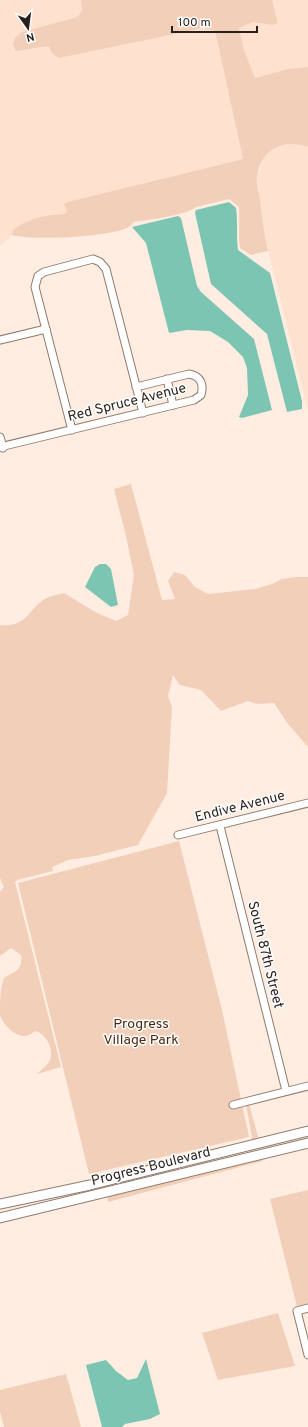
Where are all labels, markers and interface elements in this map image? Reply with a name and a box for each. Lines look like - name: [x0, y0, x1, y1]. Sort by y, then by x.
- north arrow: [8, 8, 48, 48]
- scale bar: [172, 8, 257, 34]
- text: 100 m: [178, 15, 211, 31]
- text: N: [25, 29, 36, 44]
- street label: Red Spruce Avenue: [66, 380, 188, 426]
- street label: Endive Avenue: [193, 788, 287, 826]
- street label: South 87th Street: [243, 900, 287, 1010]
- park label: Progress Village Park: [103, 1016, 179, 1049]
- street label: Progress Boulevard: [90, 1144, 212, 1190]

